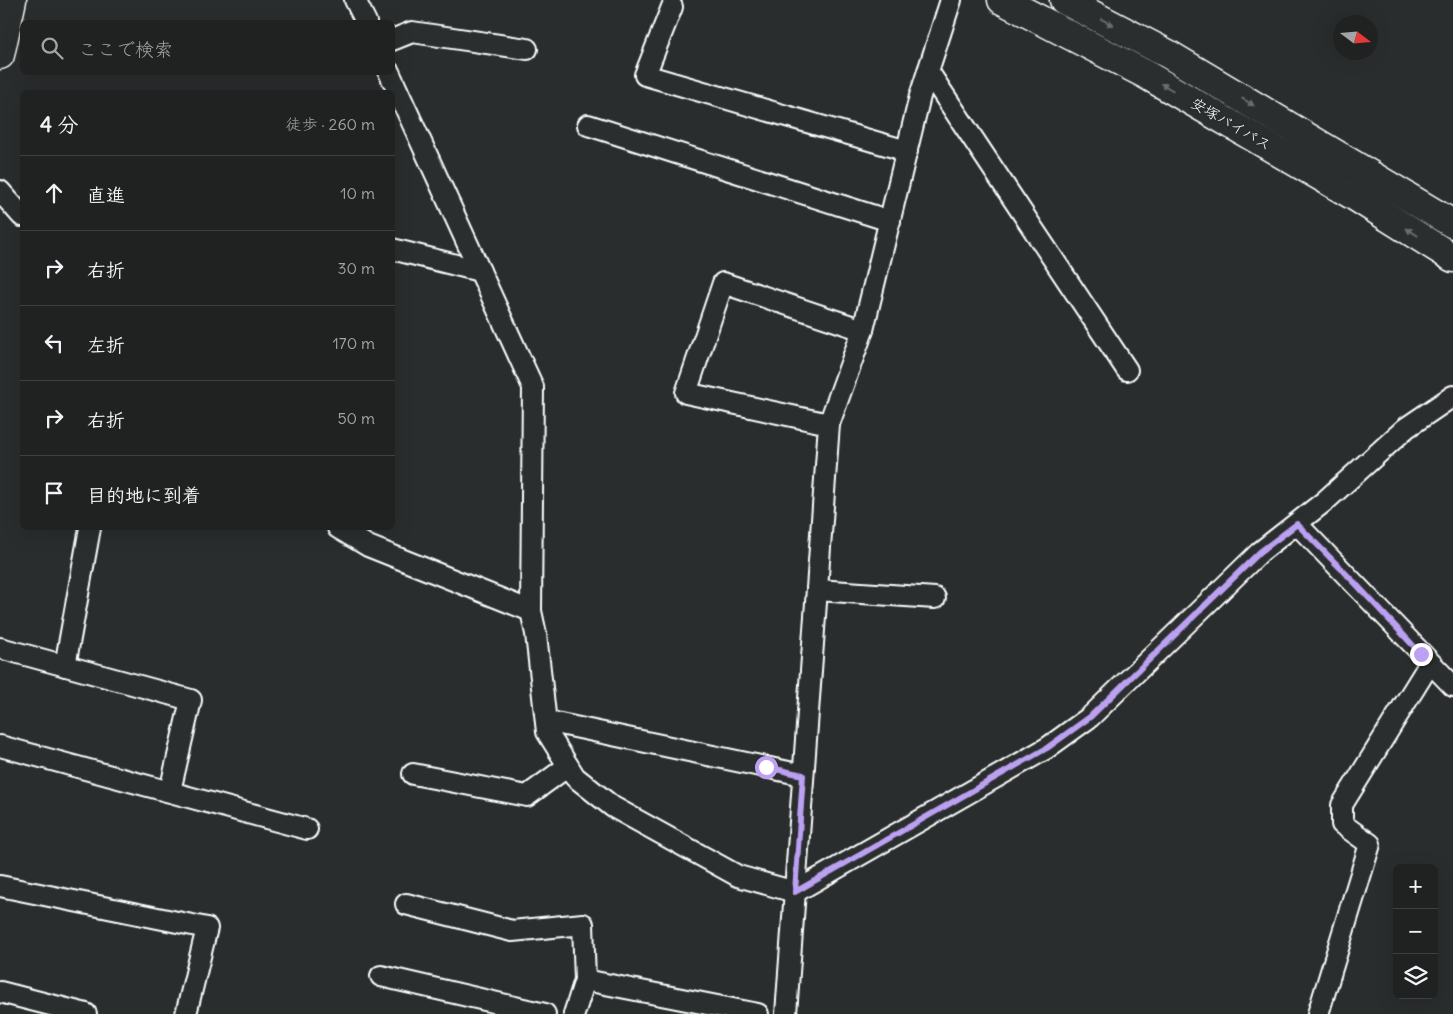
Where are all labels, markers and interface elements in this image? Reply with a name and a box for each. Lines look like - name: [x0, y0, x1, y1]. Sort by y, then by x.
- north arrow: [1333, 15, 1378, 60]
- one-way arrow: [1100, 18, 1114, 26]
- search box: [20, 20, 395, 75]
- icon: search: [38, 34, 66, 62]
- text: ここで検索: [78, 37, 173, 61]
- one-way arrow: [1159, 83, 1174, 91]
- street label: 安塚バイパス: [1188, 93, 1275, 154]
- one-way arrow: [1242, 97, 1255, 107]
- text: 4 分: [40, 111, 78, 138]
- text: 徒歩 · 260 m: [285, 114, 375, 134]
- icon: ahead: [40, 179, 68, 207]
- text: 直進: [87, 183, 125, 207]
- text: 10 m: [340, 183, 375, 203]
- one-way arrow: [1405, 228, 1418, 237]
- icon: right: [40, 254, 68, 282]
- text: 右折: [87, 258, 125, 282]
- text: 30 m: [338, 258, 375, 278]
- icon: left: [40, 329, 68, 357]
- text: 左折: [87, 333, 125, 357]
- text: 170 m: [332, 333, 375, 353]
- icon: right: [40, 404, 68, 432]
- text: 右折: [87, 408, 125, 432]
- text: 50 m: [337, 408, 375, 428]
- icon: arrive: [40, 479, 68, 507]
- text: 目的地に到着: [87, 483, 201, 507]
- route end: [1410, 643, 1433, 666]
- route start: [755, 756, 778, 779]
- map controls: [1393, 864, 1438, 999]
- button: +: [1393, 864, 1438, 909]
- button: −: [1393, 909, 1438, 954]
- button: layers: [1393, 954, 1438, 999]

